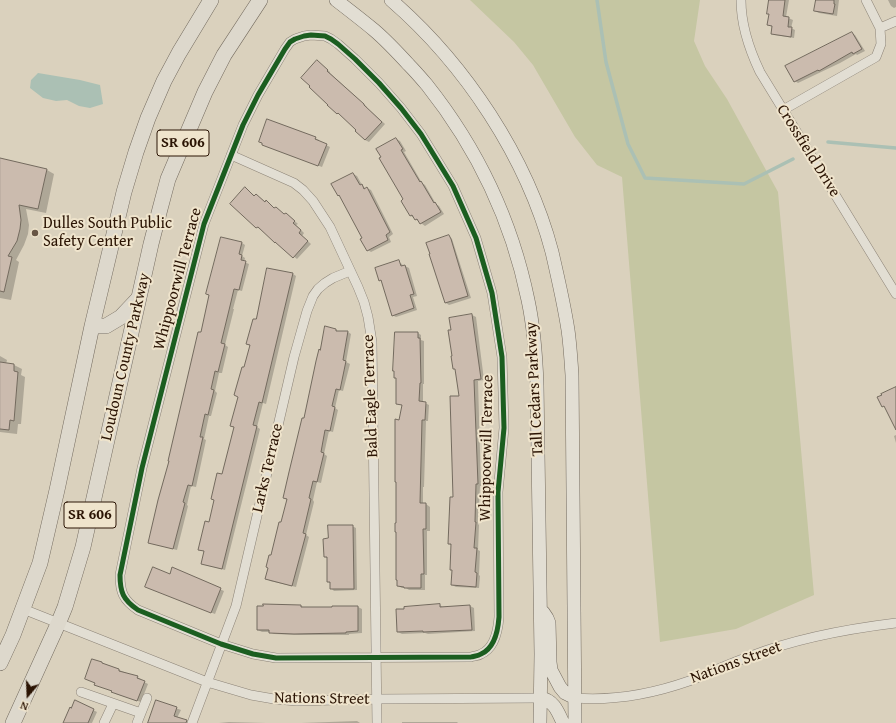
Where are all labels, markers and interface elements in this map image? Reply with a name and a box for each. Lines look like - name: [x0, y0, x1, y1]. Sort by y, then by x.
- street label: Crossfield Drive: [772, 101, 844, 201]
- road number: SR 606: [157, 130, 209, 156]
- street label: Whippoorwill Terrace: [150, 206, 206, 352]
- place label: Dulles South Public Safety Center: [43, 214, 172, 252]
- marker: Dulles South Public Safety Center: [30, 228, 40, 238]
- street label: Loudoun County Parkway: [97, 271, 155, 443]
- street label: Tall Cedars Parkway: [522, 321, 548, 457]
- street label: Bald Eagle Terrace: [359, 334, 383, 458]
- street label: Whippoorwill Terrace: [476, 375, 498, 521]
- street label: Larks Terrace: [248, 422, 288, 514]
- road number: SR 606: [64, 502, 116, 528]
- street label: Nations Street: [688, 638, 784, 688]
- north arrow: [8, 675, 48, 715]
- street label: Nations Street: [274, 689, 370, 709]
- text: N: [18, 698, 30, 715]

